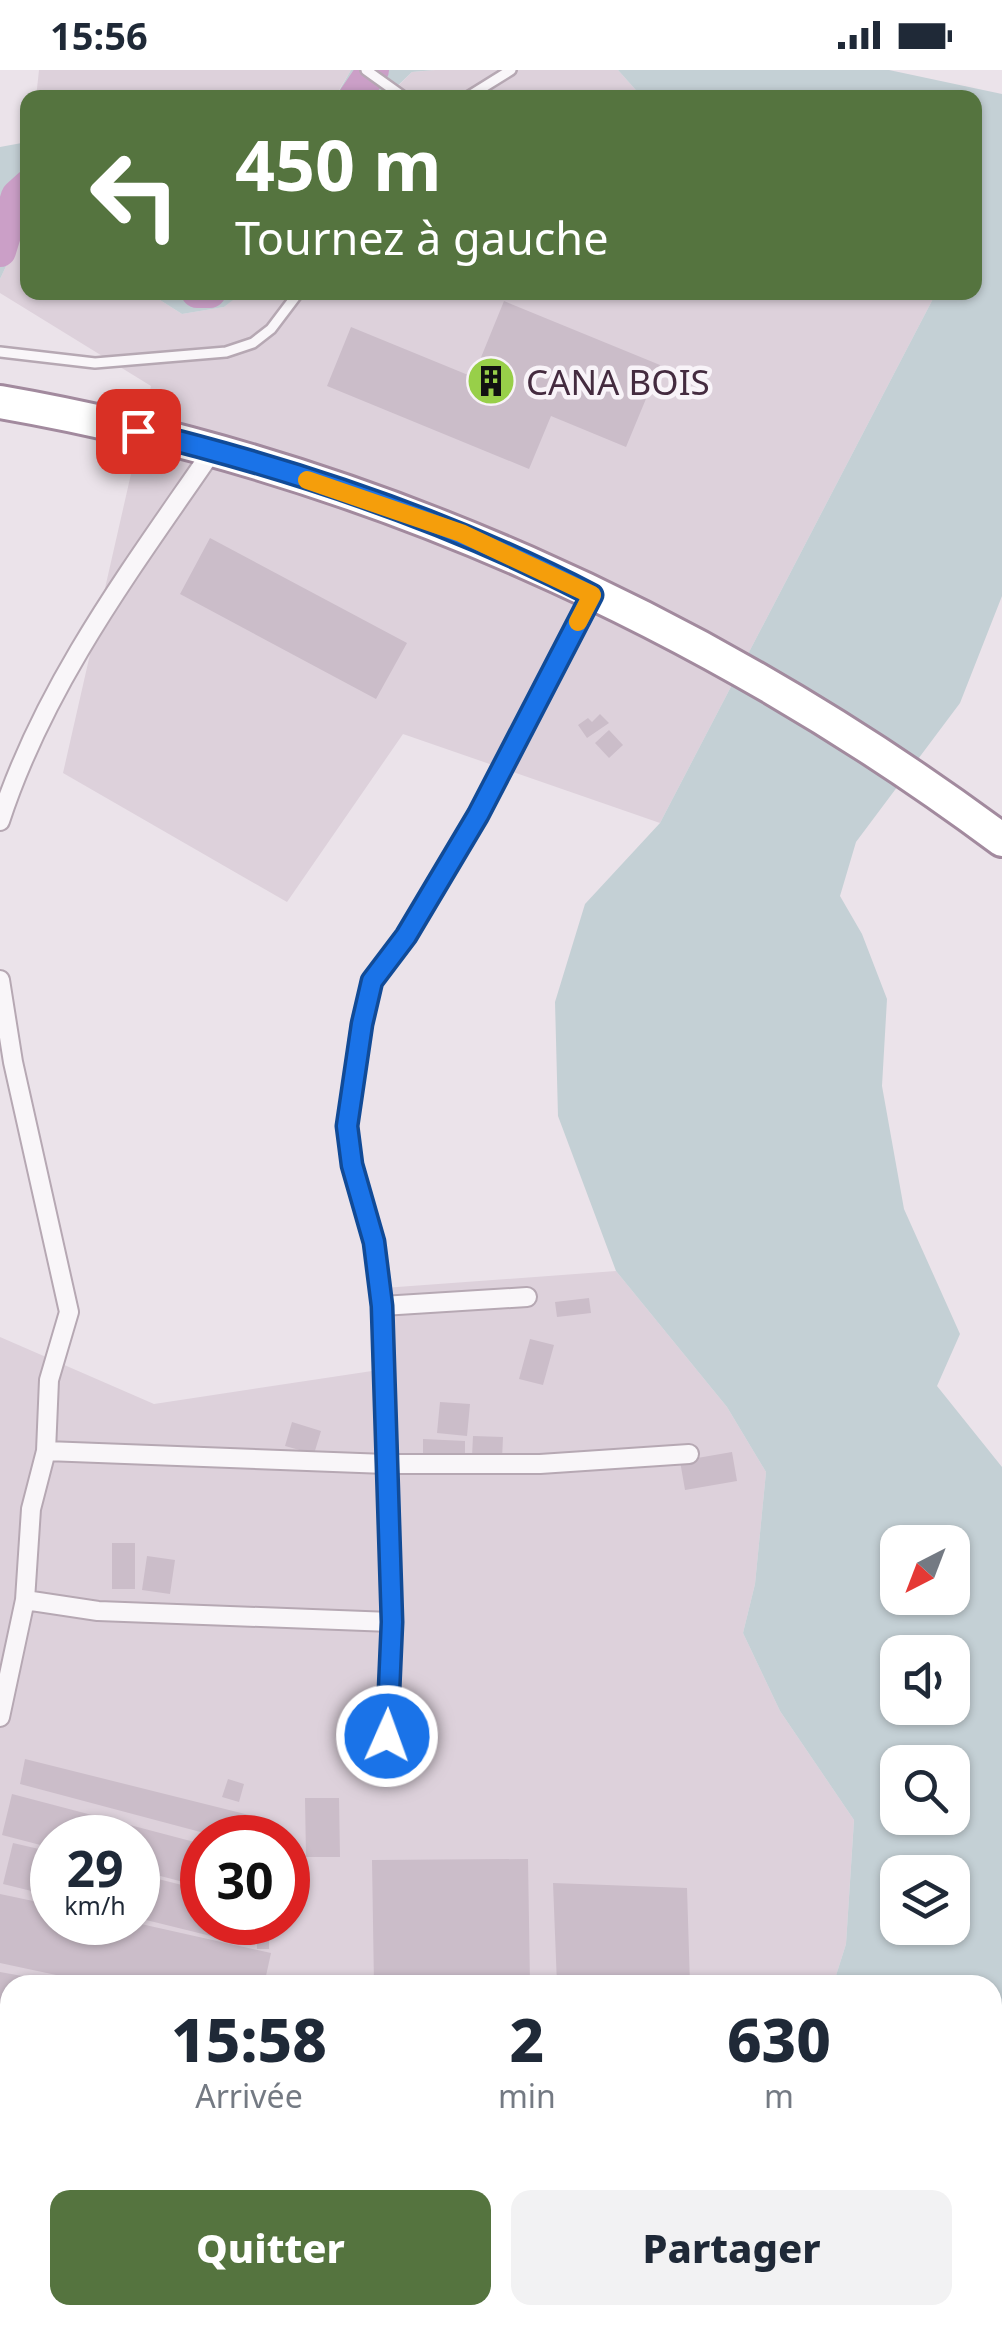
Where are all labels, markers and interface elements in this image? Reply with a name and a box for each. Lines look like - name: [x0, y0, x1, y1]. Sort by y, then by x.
- text: 15:56: [50, 9, 148, 61]
- text: 450 m: [235, 116, 442, 212]
- icon: left: [70, 130, 200, 260]
- text: Tournez à gauche: [235, 207, 609, 268]
- building icon: CANA BOIS: [465, 355, 517, 407]
- place label: CANA BOIS: [526, 358, 710, 405]
- pin: [96, 389, 181, 474]
- icon: arrive: [111, 404, 166, 459]
- north arrow: [880, 1525, 970, 1615]
- map controls: [880, 1525, 970, 1945]
- button: sound: [880, 1635, 970, 1725]
- position arrow: [335, 1684, 439, 1788]
- button: search: [880, 1745, 970, 1835]
- speed limit sign: 30: [180, 1815, 310, 1945]
- text: 29: [66, 1834, 124, 1902]
- button: layers: [880, 1855, 970, 1945]
- text: km/h: [64, 1888, 126, 1922]
- text: 15:58: [171, 1998, 327, 2080]
- text: 2: [510, 1998, 544, 2080]
- text: 630: [727, 1998, 831, 2080]
- text: Arrivée: [195, 2074, 303, 2117]
- text: min: [498, 2074, 556, 2117]
- text: m: [764, 2074, 794, 2117]
- button: Quitter: [50, 2190, 491, 2305]
- button: Partager: [511, 2190, 952, 2305]

